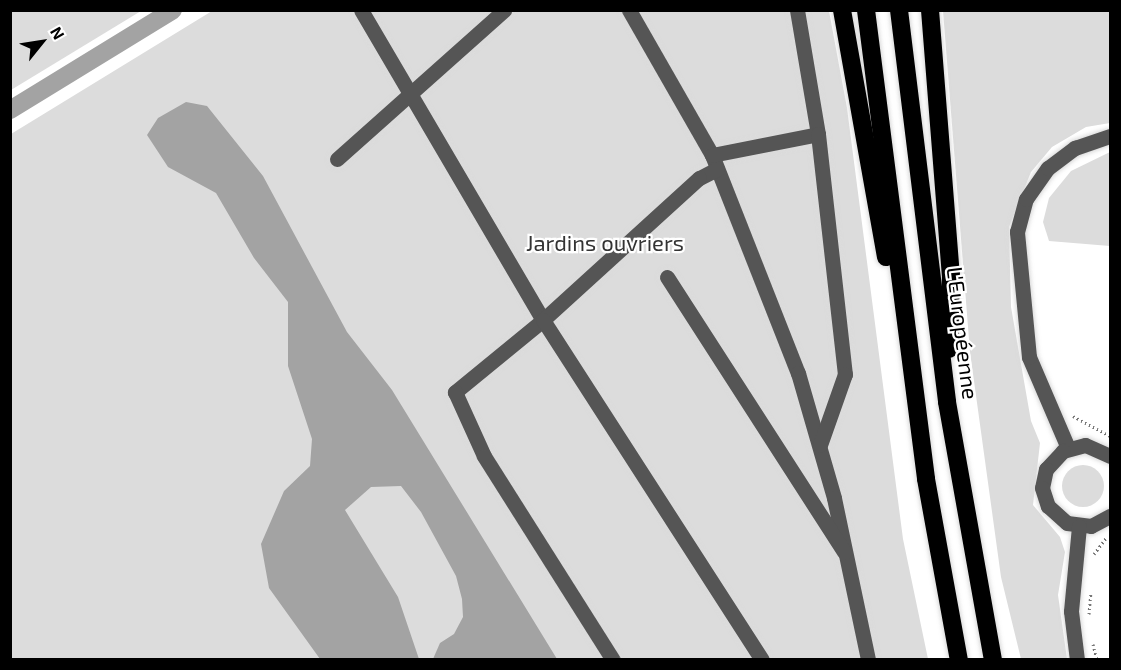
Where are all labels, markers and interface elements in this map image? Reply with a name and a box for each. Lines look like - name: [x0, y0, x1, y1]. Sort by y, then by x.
- north arrow: [12, 12, 72, 72]
- text: N: [47, 23, 69, 43]
- park label: Jardins ouvriers: [526, 230, 684, 256]
- street label: L'Européenne: [942, 265, 984, 401]

